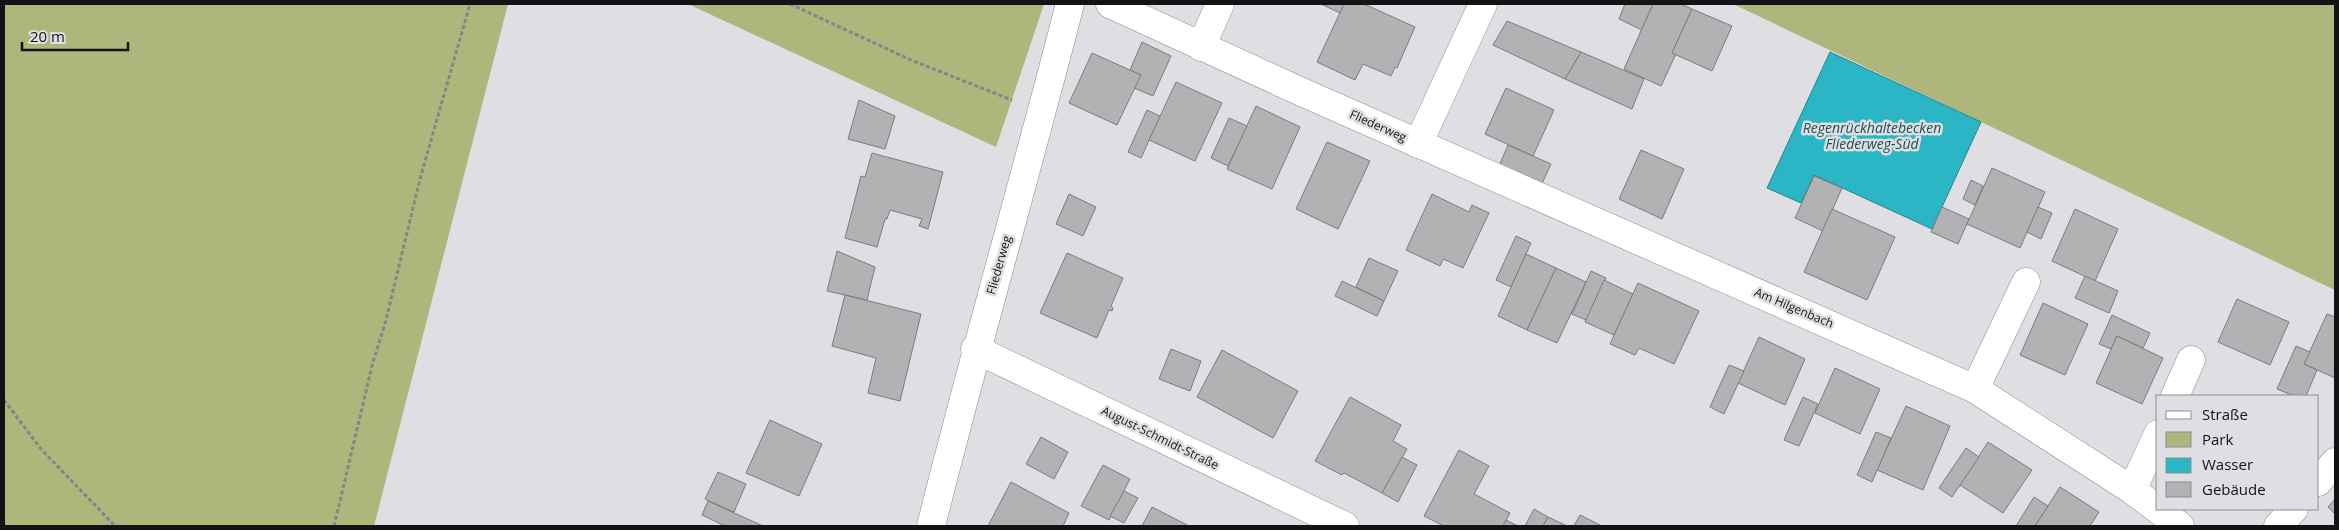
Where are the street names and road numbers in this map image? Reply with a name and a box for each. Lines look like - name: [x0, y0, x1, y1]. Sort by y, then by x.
- street label: Fliederweg: [1347, 105, 1410, 146]
- street label: Fliederweg: [982, 233, 1015, 296]
- street label: Am Hilgenbach: [1752, 283, 1836, 332]
- street label: August-Schmidt-Straße: [1099, 402, 1222, 473]

